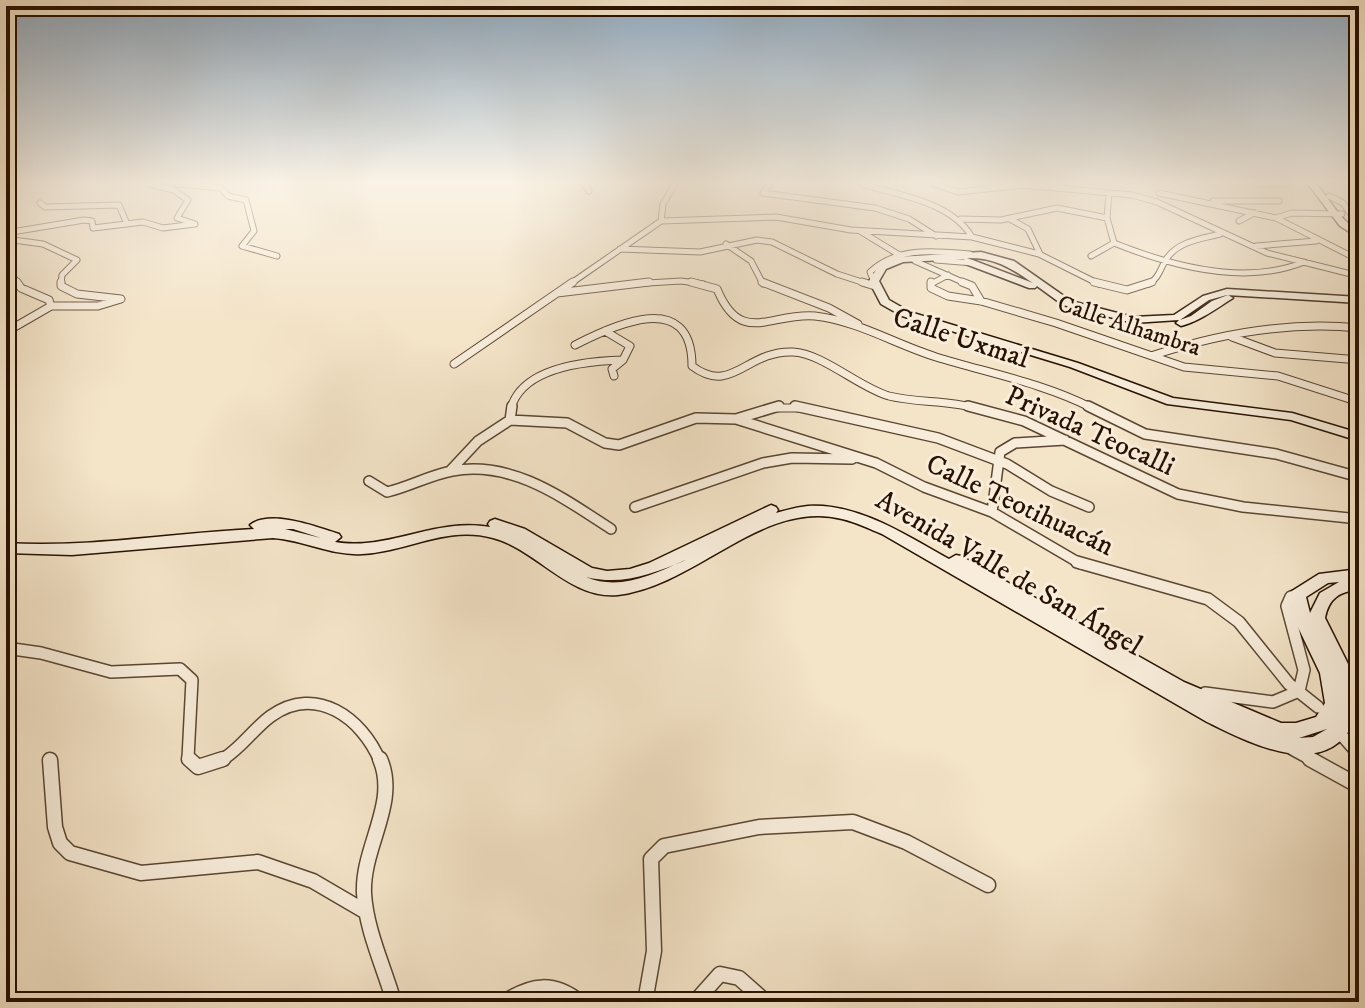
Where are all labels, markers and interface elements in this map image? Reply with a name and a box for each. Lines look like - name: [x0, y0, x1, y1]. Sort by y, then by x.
- street label: Calle Alhambra: [1053, 289, 1205, 364]
- street label: Calle Uxmal: [889, 300, 1034, 377]
- street label: Privada Teocalli: [1000, 378, 1180, 484]
- street label: Calle Teotihuacán: [921, 446, 1120, 564]
- street label: Avenida Valle de San Ángel: [870, 482, 1149, 664]

